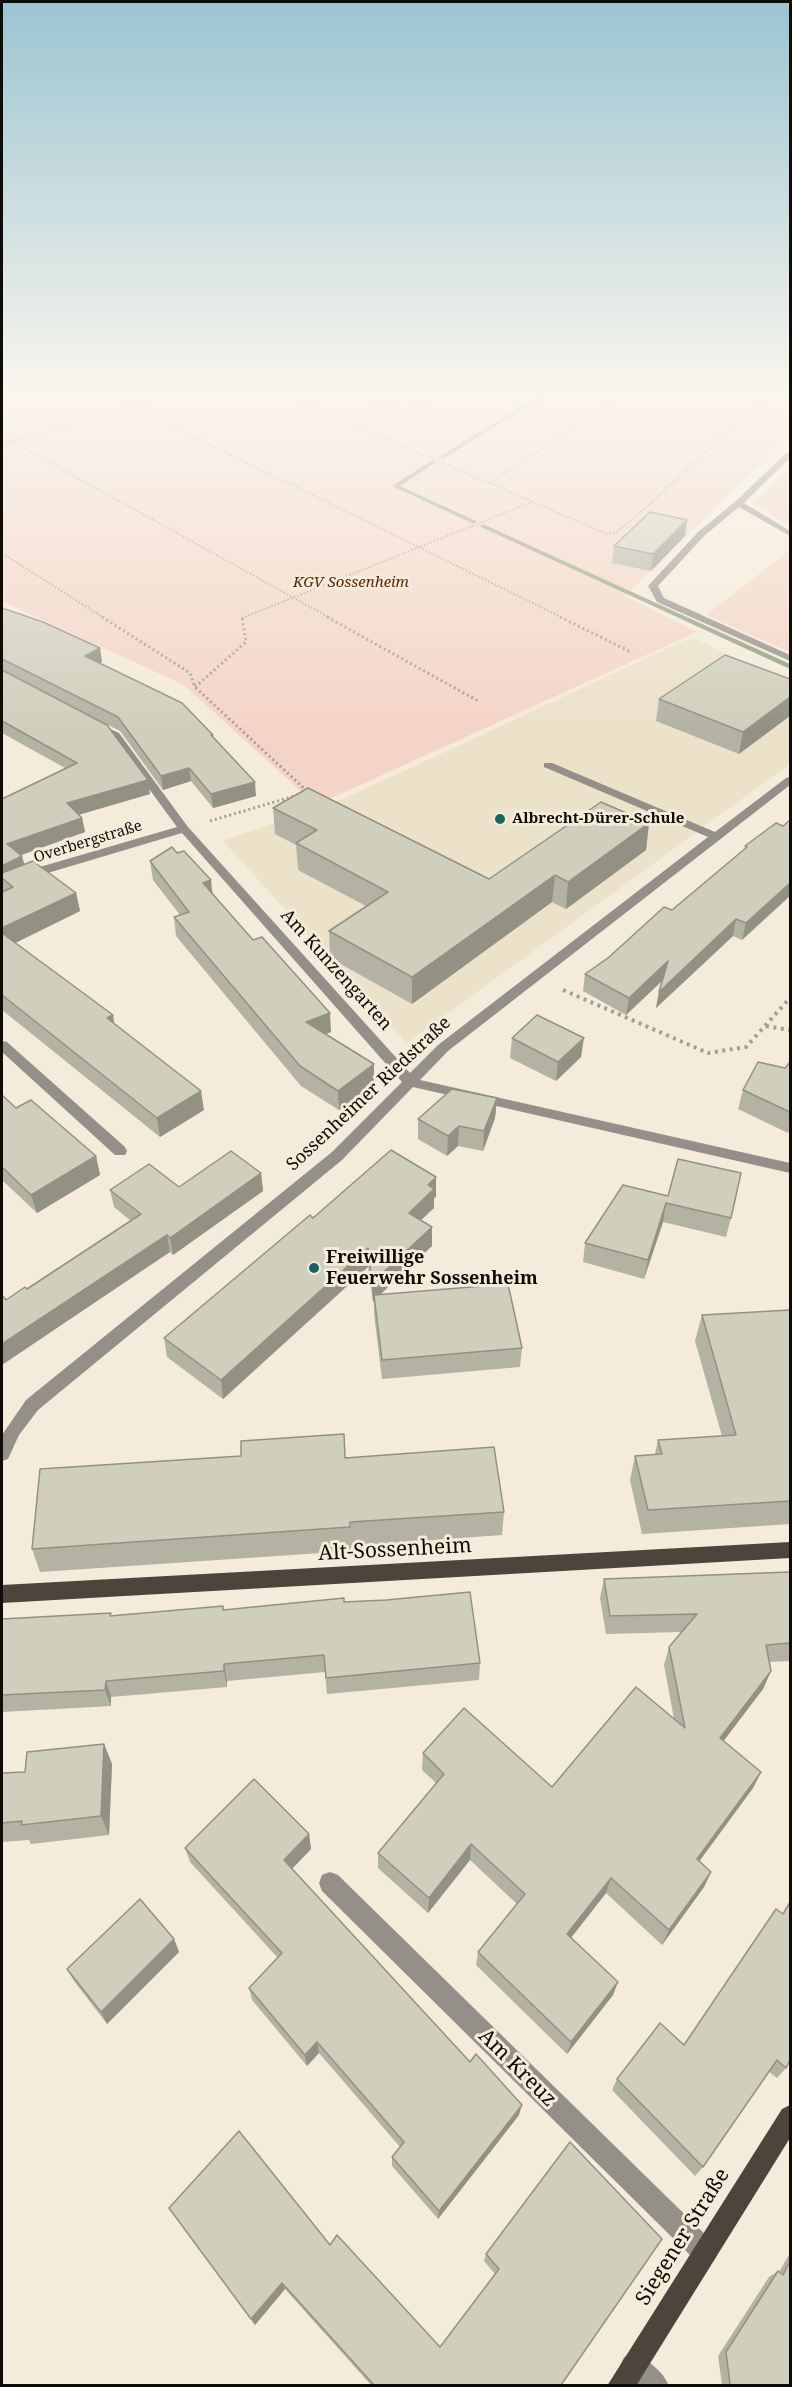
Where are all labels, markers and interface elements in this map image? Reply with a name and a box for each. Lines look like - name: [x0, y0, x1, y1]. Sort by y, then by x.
- park label: KGV Sossenheim: [293, 574, 409, 592]
- place label: Albrecht-Dürer-Schule: [512, 810, 684, 828]
- marker: Albrecht-Dürer-Schule: [493, 812, 507, 826]
- street label: Overbergstraße: [32, 817, 144, 867]
- street label: Am Kunzengarten: [276, 905, 396, 1035]
- street label: Sossenheimer Riedstraße: [282, 1012, 456, 1176]
- place label: Freiwillige Feuerwehr Sossenheim: [326, 1247, 538, 1290]
- marker: Freiwillige Feuerwehr Sossenheim: [307, 1261, 321, 1275]
- street label: Alt-Sossenheim: [318, 1533, 472, 1567]
- street label: Am Kreuz: [473, 2024, 561, 2112]
- street label: Siegener Straße: [631, 2164, 735, 2310]

